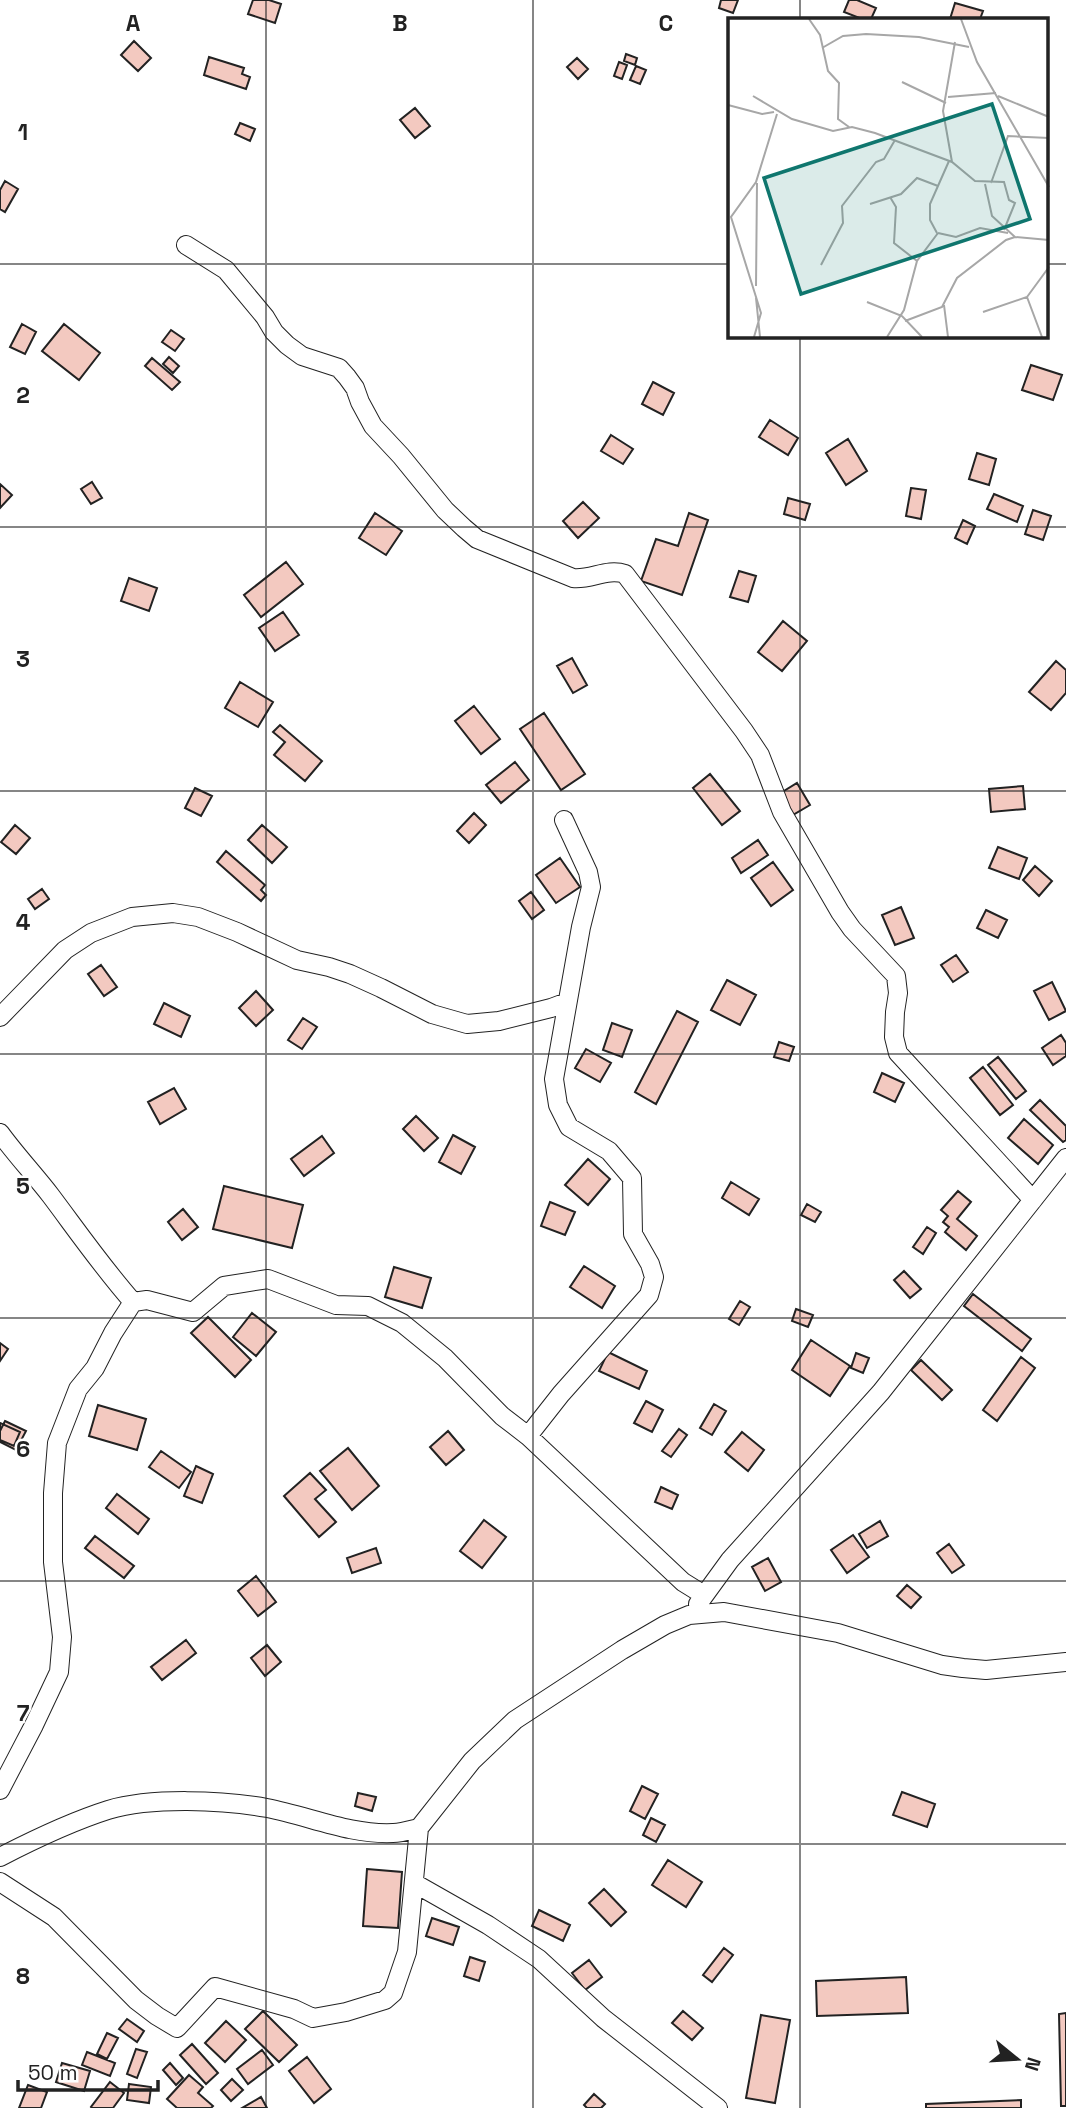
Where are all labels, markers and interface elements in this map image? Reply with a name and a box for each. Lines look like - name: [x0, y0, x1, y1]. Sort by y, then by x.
- text: A: [126, 8, 141, 38]
- text: B: [392, 8, 408, 38]
- text: C: [659, 8, 673, 38]
- inset map: [728, 18, 1048, 338]
- text: 1: [18, 117, 28, 147]
- text: 2: [16, 380, 30, 410]
- text: 3: [16, 644, 30, 674]
- text: 4: [16, 907, 31, 937]
- text: 5: [16, 1171, 30, 1201]
- text: 6: [16, 1434, 30, 1464]
- text: 7: [17, 1698, 30, 1728]
- text: 8: [16, 1961, 30, 1991]
- north arrow: [982, 2024, 1052, 2094]
- scale bar: [18, 2048, 158, 2092]
- text: N: [1019, 2054, 1047, 2074]
- text: 50 m: [28, 2059, 78, 2086]

